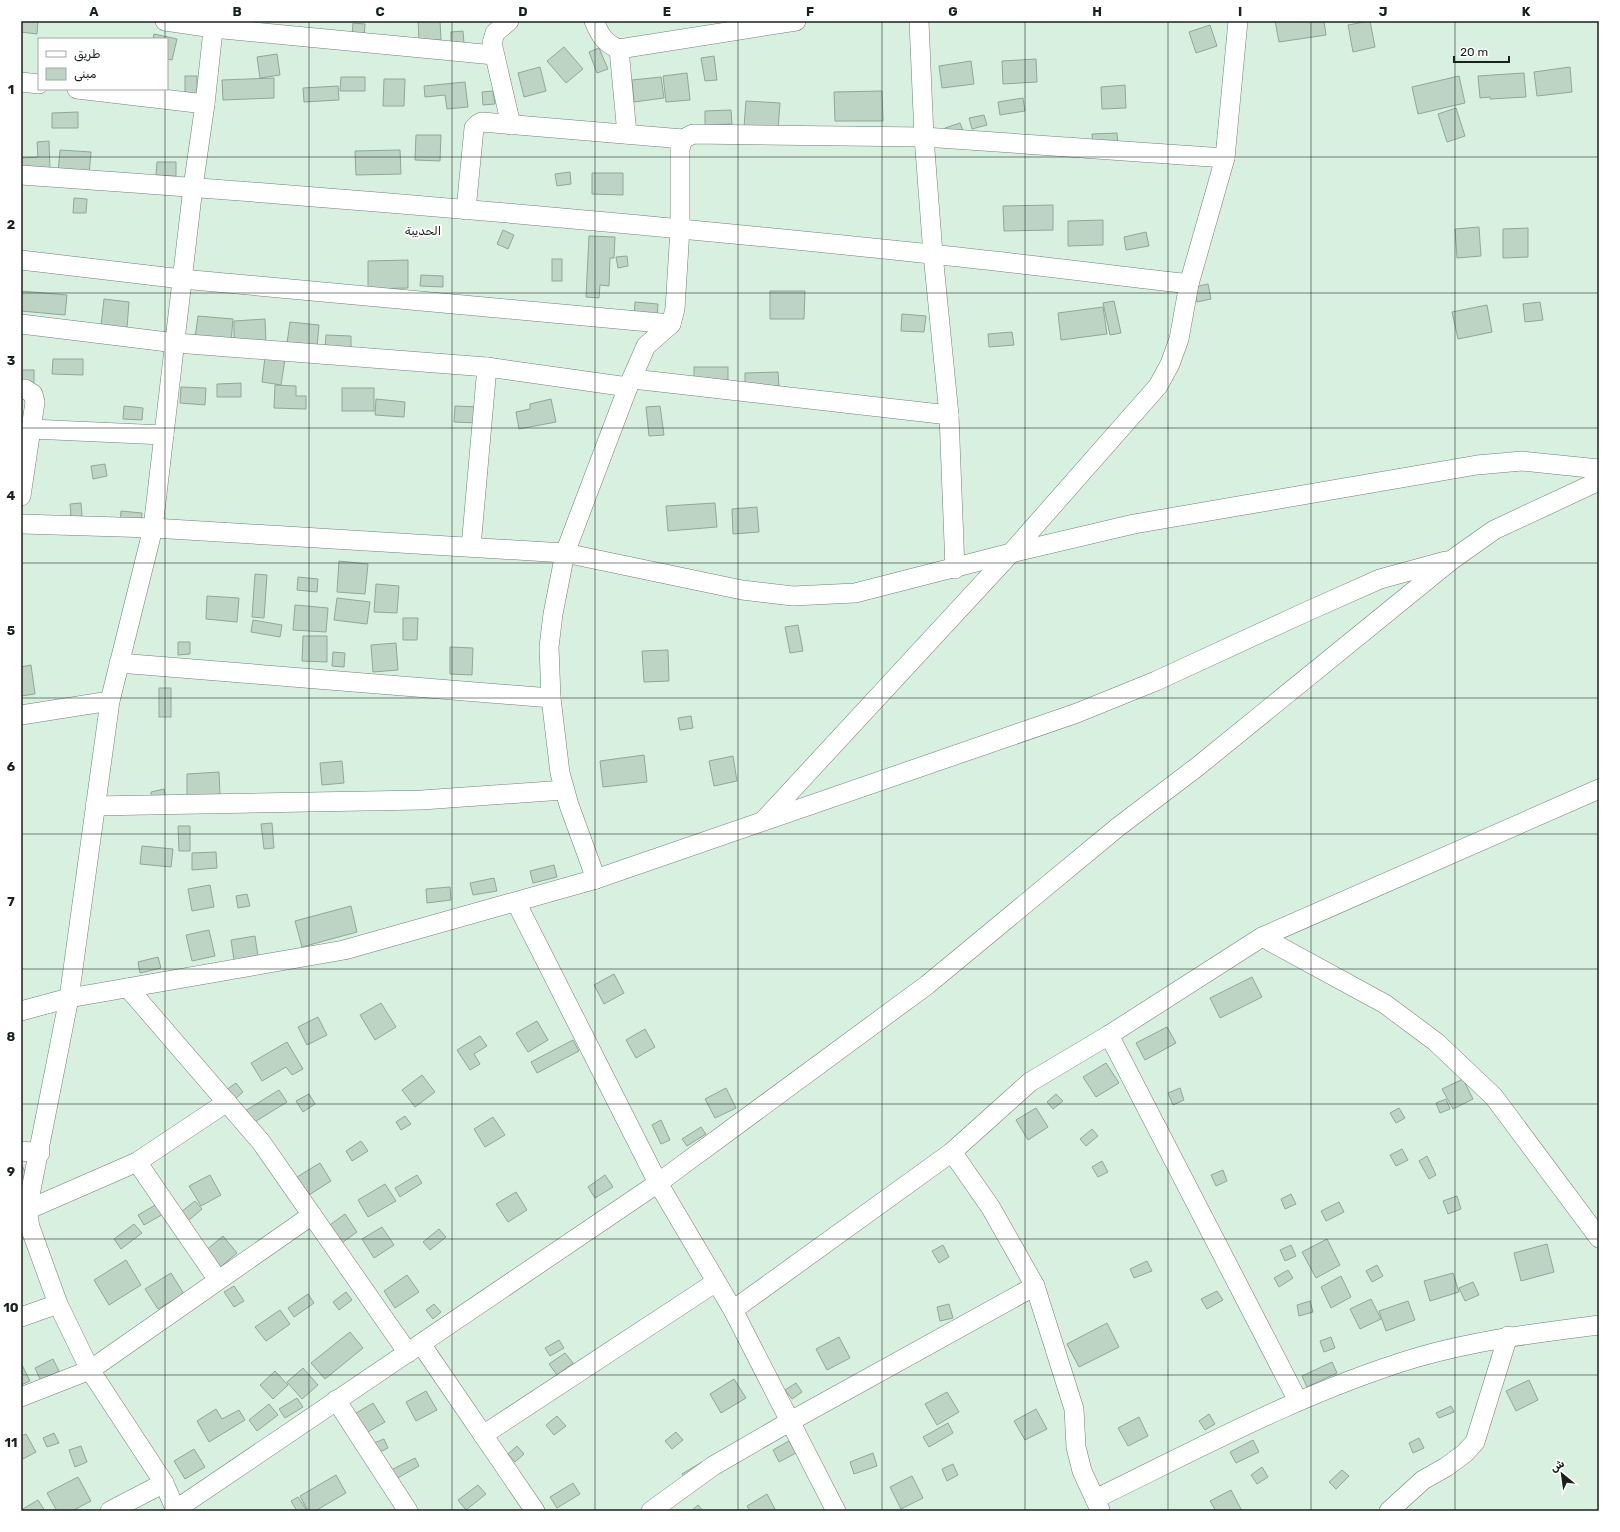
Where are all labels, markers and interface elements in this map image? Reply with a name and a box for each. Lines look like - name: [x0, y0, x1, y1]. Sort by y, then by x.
- text: A: [89, 4, 99, 19]
- text: B: [232, 4, 242, 19]
- text: C: [375, 4, 385, 19]
- text: D: [518, 4, 528, 19]
- text: E: [663, 4, 671, 19]
- text: F: [806, 4, 814, 19]
- text: G: [948, 4, 958, 19]
- text: H: [1092, 4, 1102, 19]
- text: I: [1238, 4, 1242, 19]
- text: J: [1379, 4, 1387, 19]
- text: K: [1522, 4, 1531, 19]
- legend: [38, 38, 168, 90]
- scale bar: [1454, 38, 1509, 64]
- text: 20 m: [1460, 45, 1488, 59]
- text: طريق: [74, 47, 100, 62]
- text: مبنى: [74, 67, 97, 82]
- text: 1: [8, 82, 14, 97]
- text: 2: [7, 217, 15, 232]
- district label: الحديبة: [405, 224, 441, 238]
- text: 3: [7, 353, 16, 368]
- text: 4: [7, 488, 16, 503]
- text: 5: [7, 623, 15, 638]
- text: 6: [7, 759, 16, 774]
- text: 7: [7, 894, 15, 909]
- text: 8: [7, 1029, 16, 1044]
- text: 9: [7, 1164, 15, 1179]
- text: 10: [3, 1300, 19, 1315]
- text: 11: [5, 1435, 17, 1450]
- north arrow: [1542, 1454, 1582, 1494]
- text: ش: [1548, 1457, 1567, 1475]

